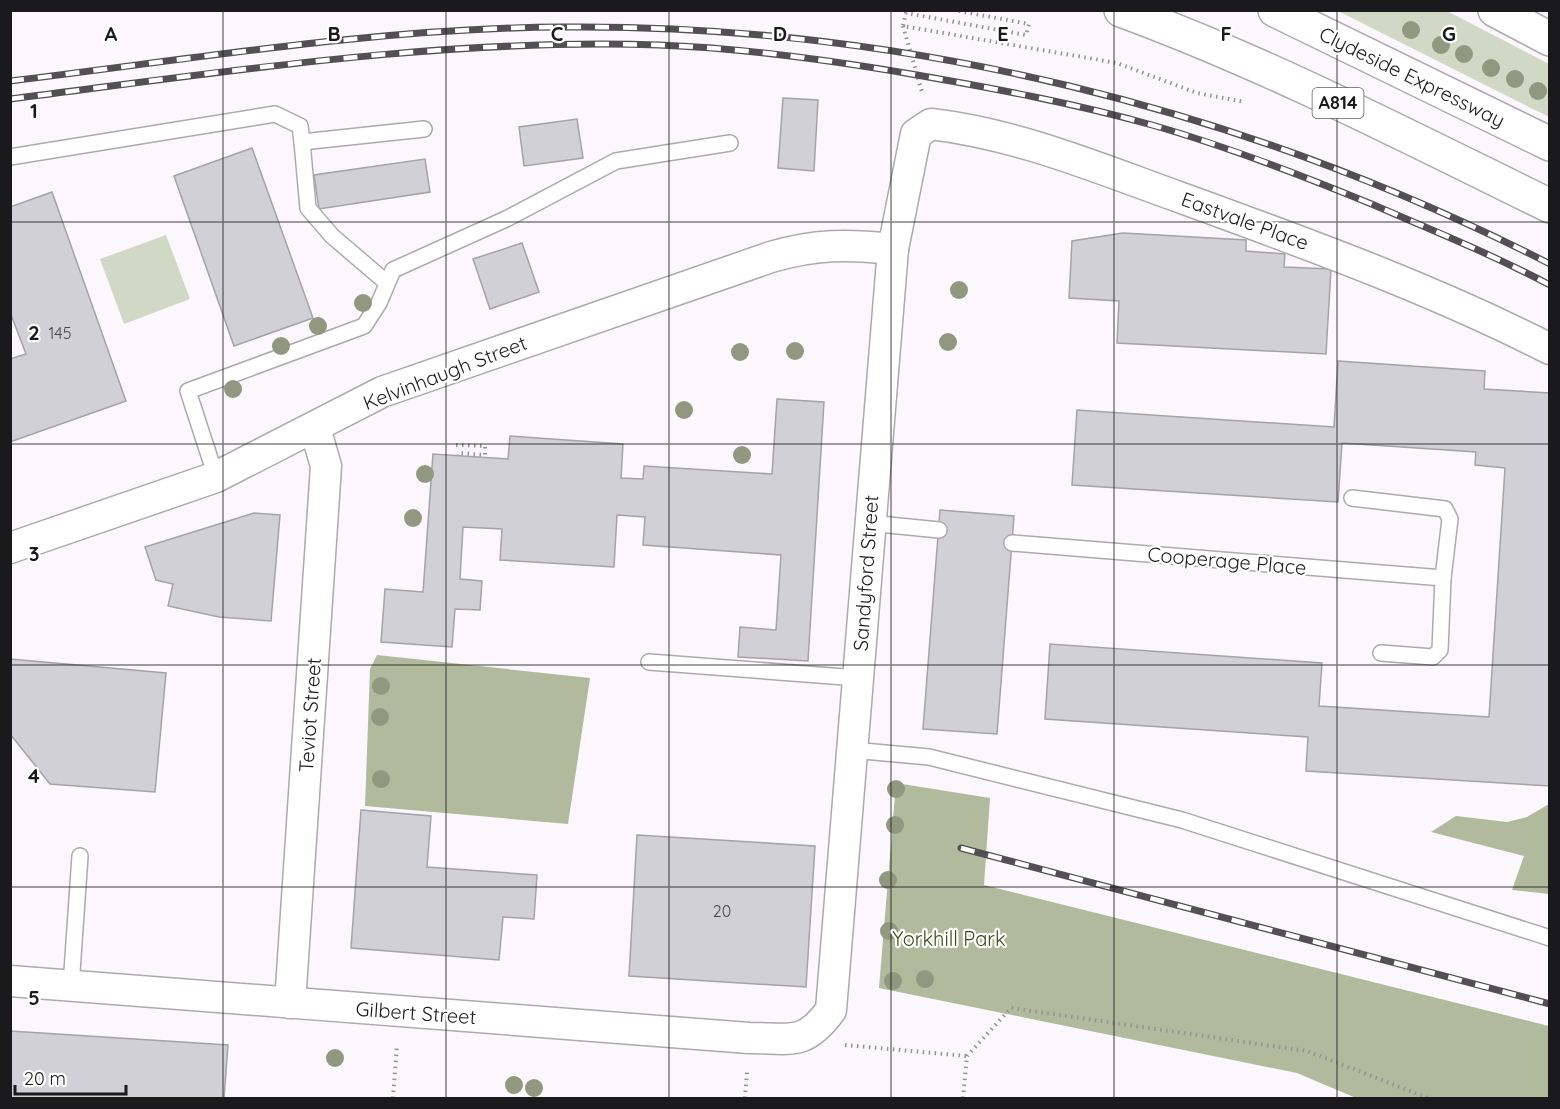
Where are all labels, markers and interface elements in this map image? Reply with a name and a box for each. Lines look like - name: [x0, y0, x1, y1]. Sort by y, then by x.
- text: A: [105, 21, 118, 46]
- text: B: [327, 21, 341, 46]
- text: C: [551, 21, 564, 46]
- text: D: [773, 21, 787, 46]
- text: E: [997, 21, 1009, 46]
- text: F: [1220, 21, 1232, 46]
- street label: Clydeside Expressway: [1315, 21, 1509, 132]
- text: G: [1442, 21, 1456, 46]
- road number: A814: [1312, 88, 1364, 118]
- text: 1: [30, 98, 38, 123]
- street label: Eastvale Place: [1178, 186, 1312, 255]
- text: 2: [28, 320, 40, 345]
- house number: 145: [49, 323, 71, 343]
- street label: Kelvinhaugh Street: [359, 330, 530, 415]
- street label: Sandyford Street: [848, 494, 883, 652]
- text: 3: [29, 541, 39, 566]
- street label: Cooperage Place: [1147, 541, 1308, 580]
- street label: Teviot Street: [293, 657, 326, 773]
- text: 4: [28, 763, 40, 788]
- house number: 20: [713, 901, 731, 921]
- park label: Yorkhill Park: [892, 926, 1006, 951]
- text: 5: [28, 985, 40, 1010]
- street label: Gilbert Street: [355, 996, 477, 1029]
- scale bar: [15, 1058, 126, 1096]
- text: 20 m: [24, 1067, 66, 1090]

